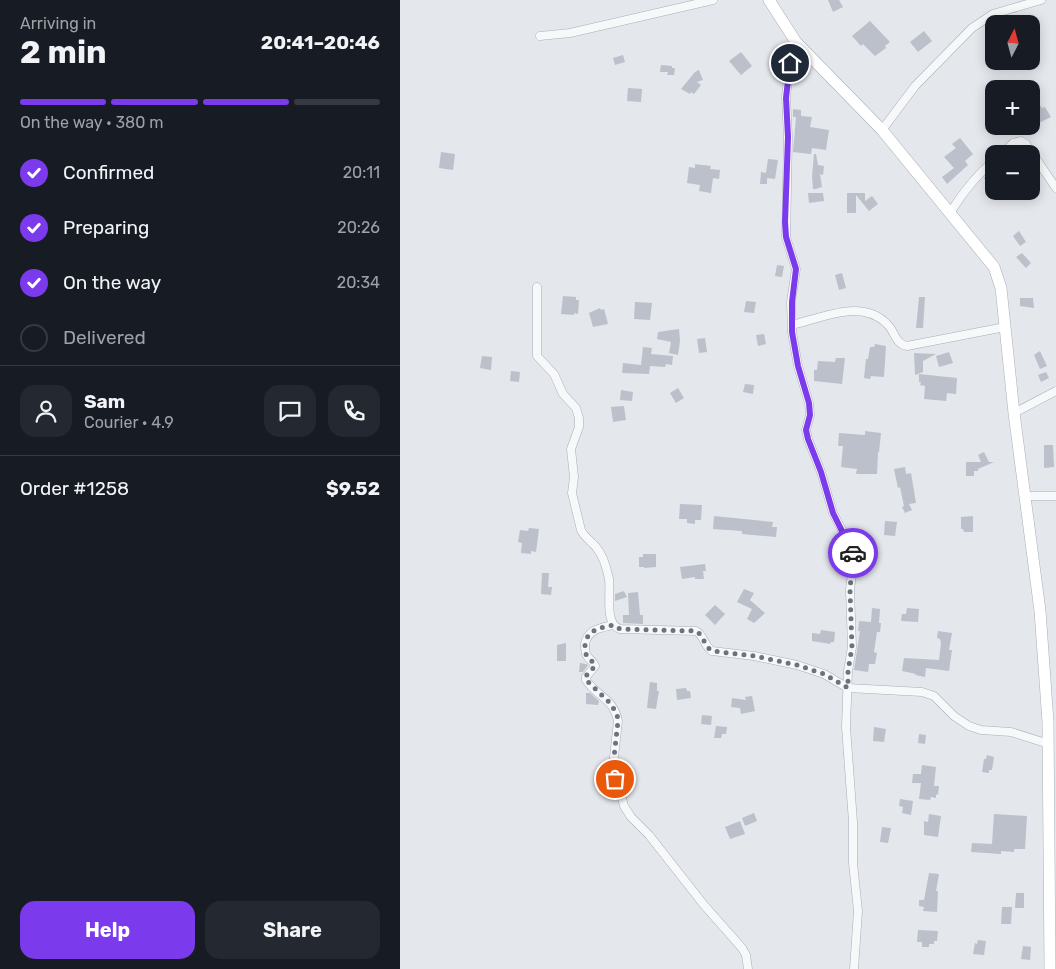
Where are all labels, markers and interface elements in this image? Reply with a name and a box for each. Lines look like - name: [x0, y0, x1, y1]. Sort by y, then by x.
- text: Arriving in: [20, 14, 96, 33]
- north arrow: [985, 15, 1040, 70]
- map controls: [985, 15, 1040, 200]
- text: 20:41–20:46: [261, 31, 380, 54]
- text: 2 min: [20, 33, 107, 71]
- pin: [769, 42, 811, 84]
- icon: home: [776, 49, 804, 77]
- button: +: [985, 80, 1040, 135]
- text: On the way · 380 m: [20, 113, 164, 132]
- button: −: [985, 145, 1040, 200]
- icon: check: [20, 159, 48, 187]
- text: Confirmed: [63, 161, 154, 184]
- text: 20:11: [343, 163, 380, 182]
- icon: check: [20, 214, 48, 242]
- text: Preparing: [63, 216, 149, 239]
- text: 20:26: [337, 218, 380, 237]
- icon: check: [20, 269, 48, 297]
- text: On the way: [63, 271, 161, 294]
- text: 20:34: [337, 273, 380, 292]
- text: Delivered: [63, 326, 146, 349]
- button: person: [20, 385, 72, 437]
- button: chat: [264, 385, 316, 437]
- button: phone: [328, 385, 380, 437]
- text: Sam: [84, 390, 125, 413]
- text: Courier · 4.9: [84, 413, 174, 432]
- text: Order #1258: [20, 477, 129, 500]
- text: $9.52: [326, 477, 380, 500]
- courier: [828, 528, 878, 578]
- icon: car: [839, 539, 867, 567]
- pin: [594, 758, 636, 800]
- icon: bag: [601, 765, 629, 793]
- button: Help: [20, 901, 195, 959]
- button: Share: [205, 901, 380, 959]

